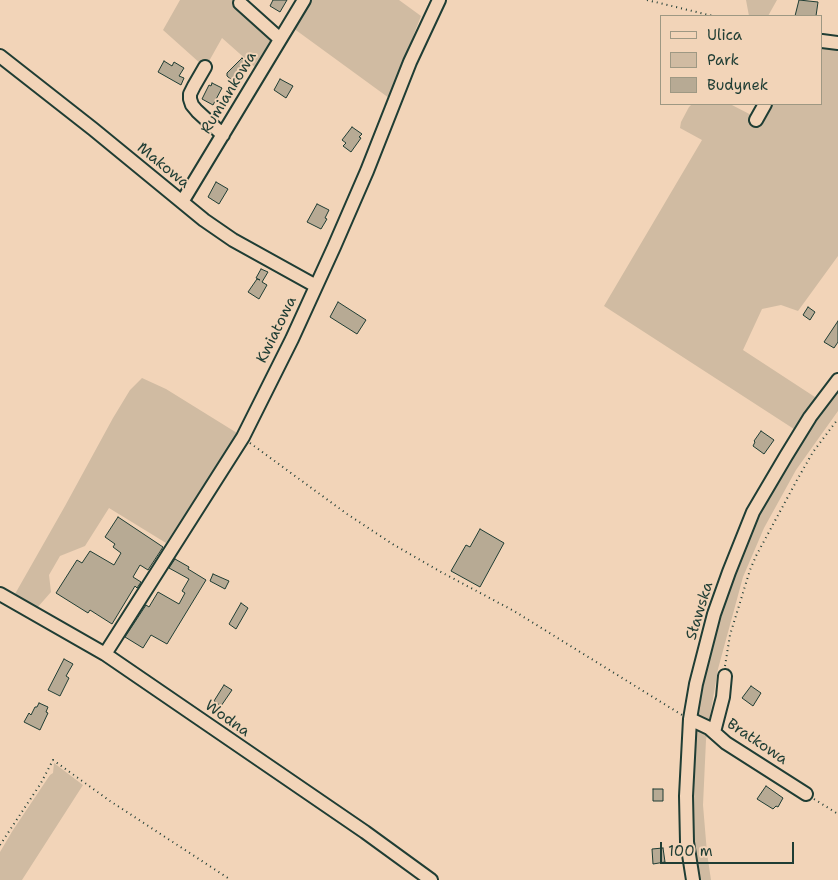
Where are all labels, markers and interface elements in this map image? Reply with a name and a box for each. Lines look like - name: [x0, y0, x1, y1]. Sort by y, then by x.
- legend: [660, 15, 823, 105]
- text: Ulica: [707, 25, 742, 45]
- street label: Rumiankowa: [197, 49, 261, 137]
- text: Park: [707, 50, 739, 70]
- text: Budynek: [707, 75, 768, 95]
- street label: Makowa: [133, 139, 193, 193]
- street label: Kwiatowa: [253, 294, 301, 366]
- street label: Sławska: [683, 580, 717, 642]
- street label: Wodna: [201, 697, 253, 741]
- street label: Bratkowa: [723, 715, 791, 769]
- scale bar: [663, 832, 797, 864]
- text: 100 m: [668, 841, 713, 861]

